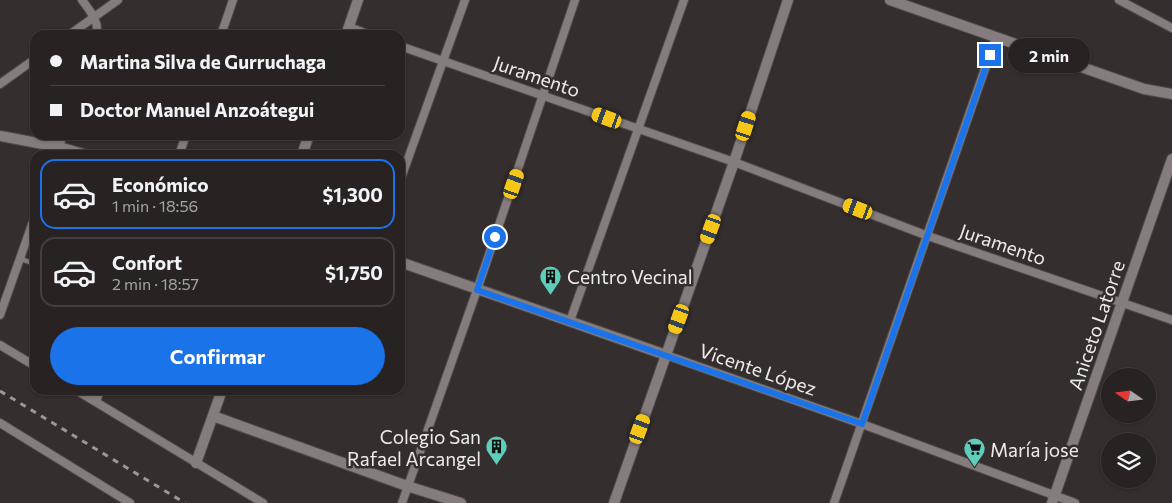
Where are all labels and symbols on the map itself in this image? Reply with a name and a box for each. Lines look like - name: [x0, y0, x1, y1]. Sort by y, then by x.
- callout: 2 min: [1008, 38, 1090, 72]
- route end: [979, 44, 1001, 66]
- street label: Juramento: [491, 50, 583, 102]
- car: [590, 106, 623, 130]
- car: [734, 109, 757, 143]
- car: [502, 167, 525, 201]
- car: [841, 197, 874, 221]
- car: [698, 212, 723, 246]
- street label: Juramento: [957, 218, 1049, 270]
- route start: [484, 226, 506, 248]
- street label: Aniceto Latorre: [1063, 257, 1129, 393]
- building icon: Centro Vecinal: [539, 264, 563, 295]
- place label: Centro Vecinal: [567, 265, 693, 288]
- car: [666, 302, 691, 336]
- street label: Vicente López: [696, 338, 820, 400]
- north arrow: [1101, 368, 1156, 422]
- car: [627, 412, 652, 446]
- place label: Colegio San Rafael Arcangel: [347, 425, 481, 470]
- building icon: Colegio San Rafael Arcangel: [485, 435, 509, 466]
- supermarket icon: María jose: [962, 437, 986, 468]
- place label: María jose: [990, 438, 1079, 461]

